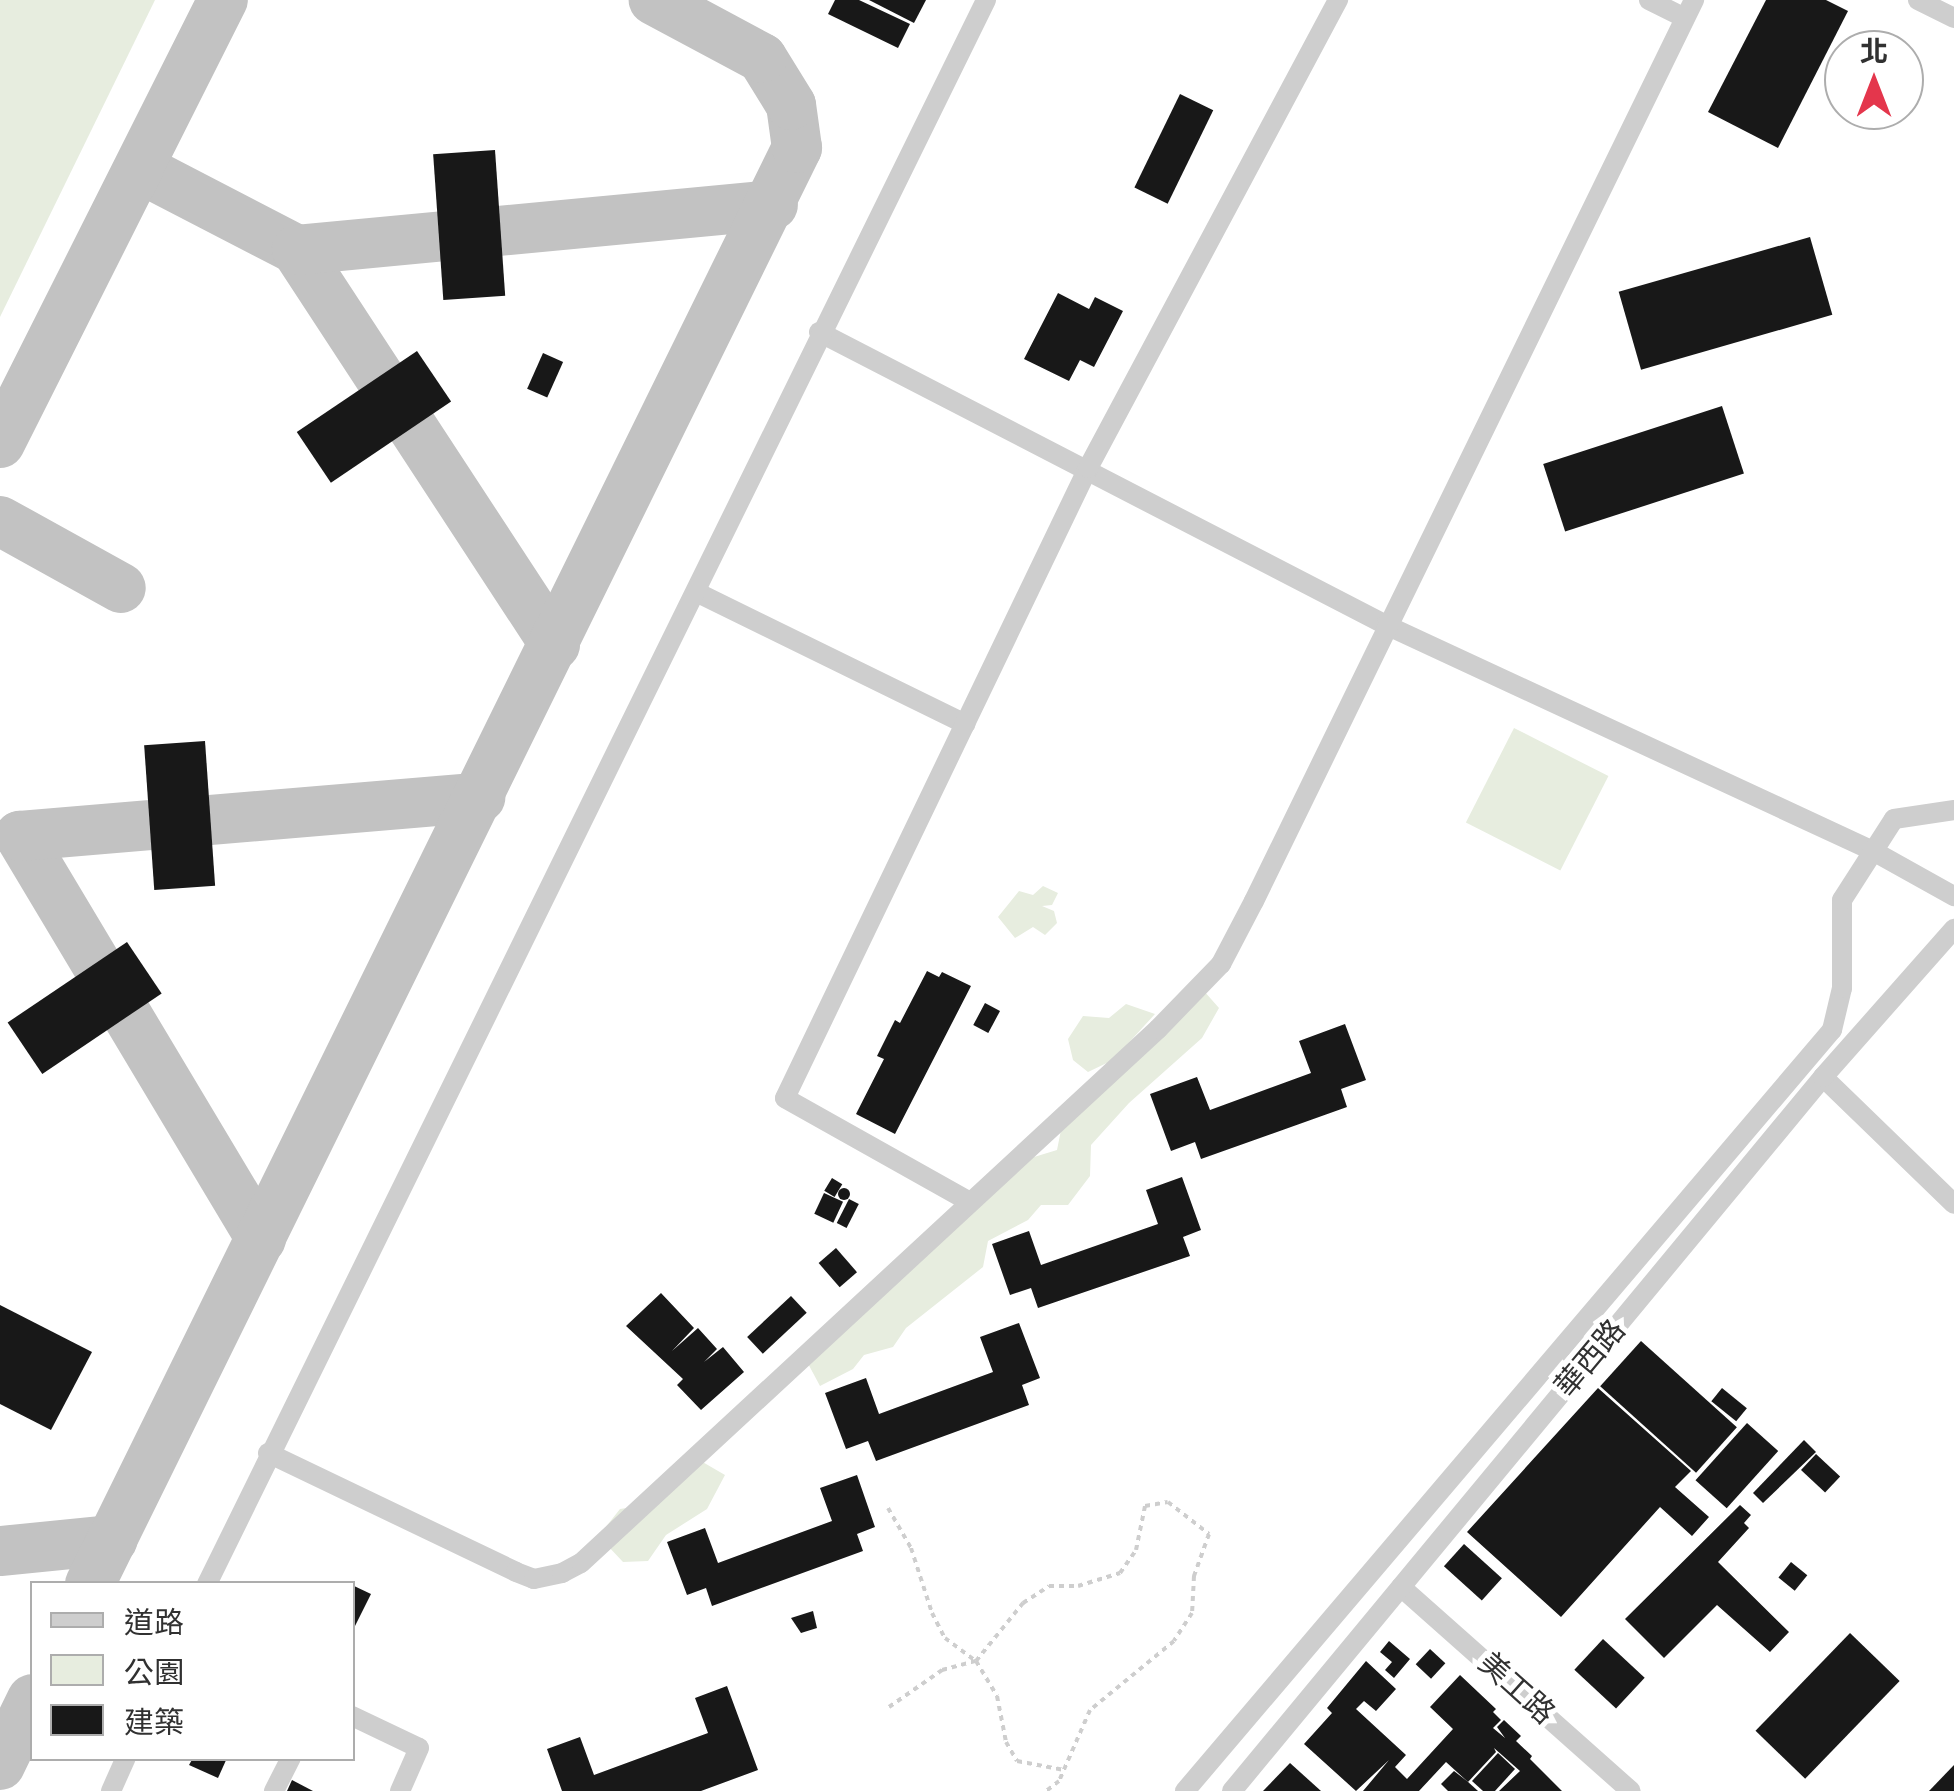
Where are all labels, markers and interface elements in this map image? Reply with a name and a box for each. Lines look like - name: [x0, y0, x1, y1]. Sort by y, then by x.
- north arrow: [1824, 30, 1924, 130]
- text: 北: [1860, 35, 1888, 69]
- street label: 華西路: [1548, 1313, 1634, 1405]
- legend: [30, 1581, 355, 1761]
- text: 道路: [124, 1605, 184, 1642]
- street label: 美工路: [1471, 1646, 1561, 1732]
- text: 公園: [124, 1655, 184, 1692]
- text: 建築: [124, 1705, 184, 1742]

